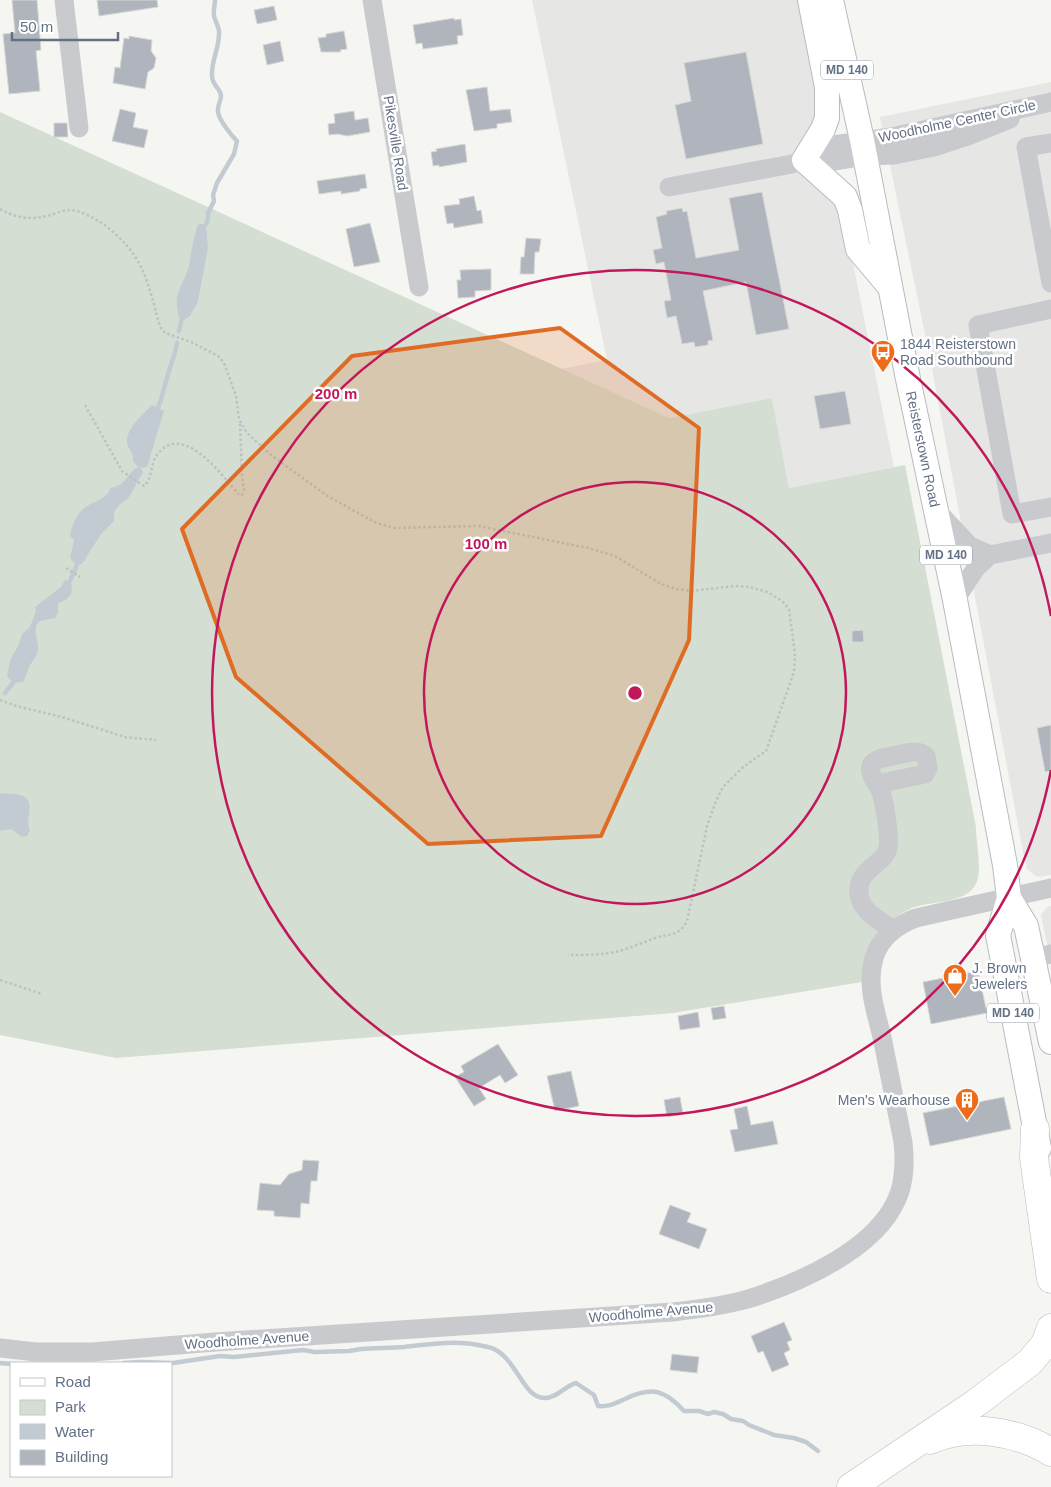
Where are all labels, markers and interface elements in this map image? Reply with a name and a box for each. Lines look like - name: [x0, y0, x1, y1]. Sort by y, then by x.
- scale bar: [12, 10, 119, 42]
- text: 50 m: [20, 18, 53, 35]
- road number: MD 140: [821, 60, 873, 80]
- street label: Pikesville Road: [381, 94, 411, 192]
- street label: Woodholme Center Circle: [877, 96, 1037, 145]
- place label: 1844 Reisterstown Road Southbound: [900, 336, 1016, 368]
- bus stop icon: 1844 Reisterstown Road Southbound: [870, 339, 896, 373]
- text: 200 m: [315, 385, 357, 402]
- street label: Reisterstown Road: [903, 389, 943, 509]
- text: 100 m: [465, 535, 507, 552]
- road number: MD 140: [920, 546, 972, 564]
- centre of rings: [626, 684, 644, 702]
- place label: J. Brown Jewelers: [972, 960, 1027, 992]
- shop icon: J. Brown Jewelers: [942, 963, 968, 997]
- road number: MD 140: [987, 1004, 1039, 1022]
- building icon: Men's Wearhouse: [954, 1087, 980, 1121]
- place label: Men's Wearhouse: [838, 1092, 950, 1108]
- street label: Woodholme Avenue: [588, 1299, 714, 1325]
- street label: Woodholme Avenue: [184, 1328, 310, 1352]
- legend: [10, 1362, 172, 1477]
- text: Road: [55, 1373, 91, 1390]
- text: Park: [55, 1398, 86, 1415]
- text: Water: [55, 1423, 94, 1440]
- text: Building: [55, 1448, 108, 1465]

